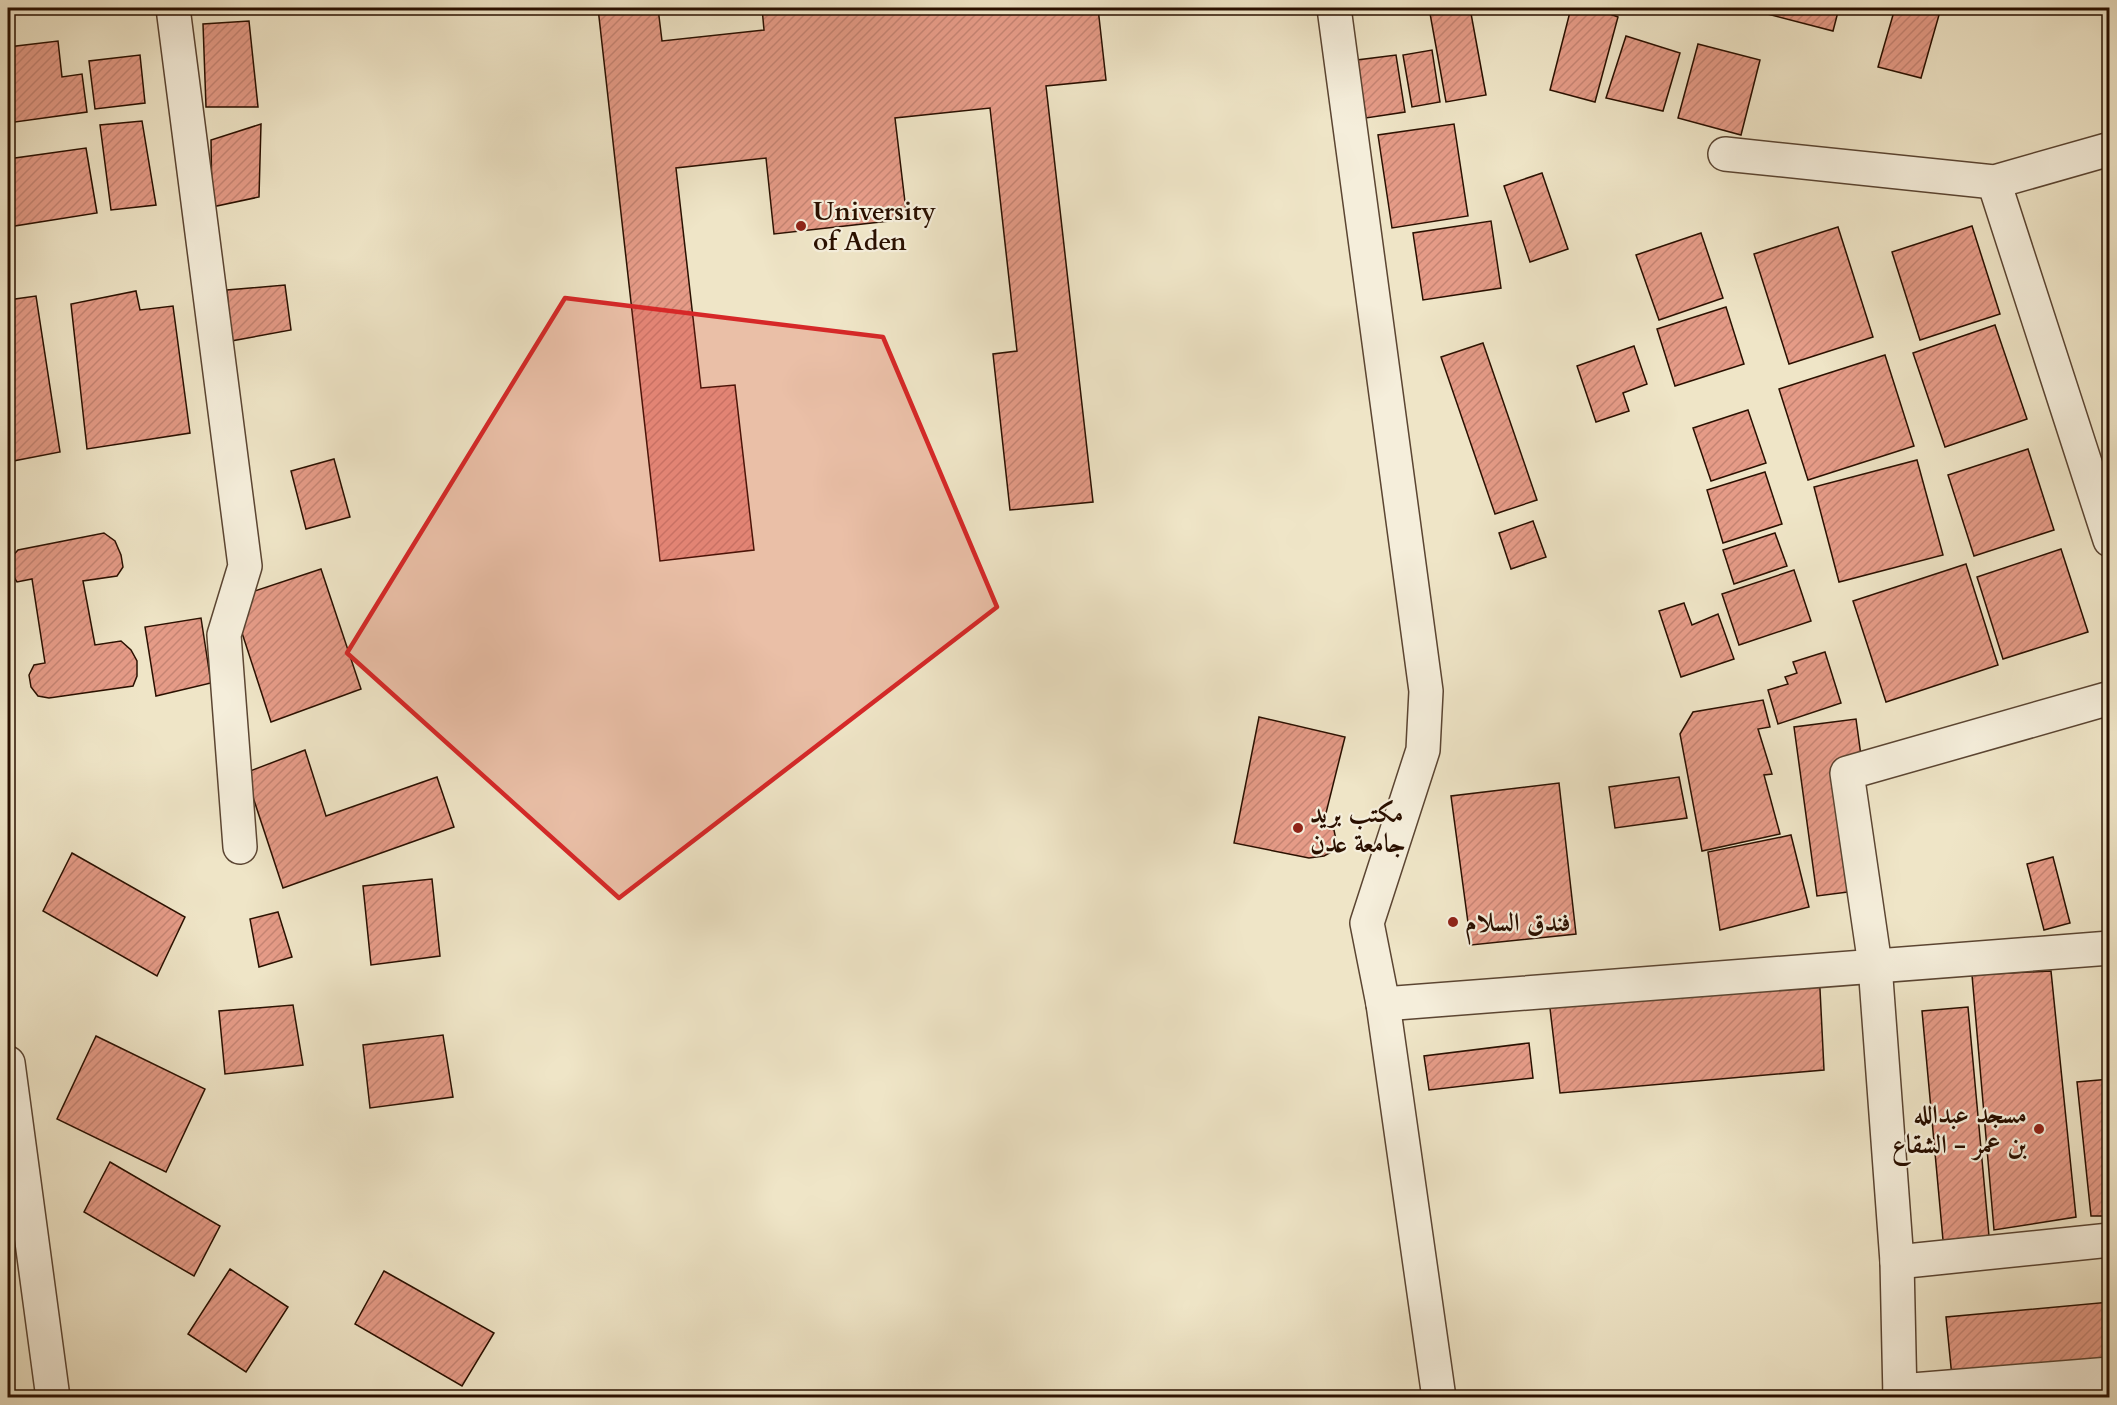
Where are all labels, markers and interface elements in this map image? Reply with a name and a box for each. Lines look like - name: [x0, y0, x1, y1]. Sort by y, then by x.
- place label: University of Aden: [813, 194, 936, 259]
- marker: University of Aden: [794, 219, 808, 233]
- place label: مكتب بريد جامعة عدن: [1310, 796, 1405, 861]
- marker: مكتب بريد جامعة عدن: [1291, 821, 1305, 835]
- place label: فندق السلام: [1465, 905, 1571, 945]
- marker: فندق السلام: [1446, 915, 1460, 929]
- place label: مسجد عبدالله بن عمر - الشقاع: [1892, 1097, 2027, 1166]
- marker: مسجد عبدالله بن عمر - الشقاع: [2032, 1122, 2046, 1136]

